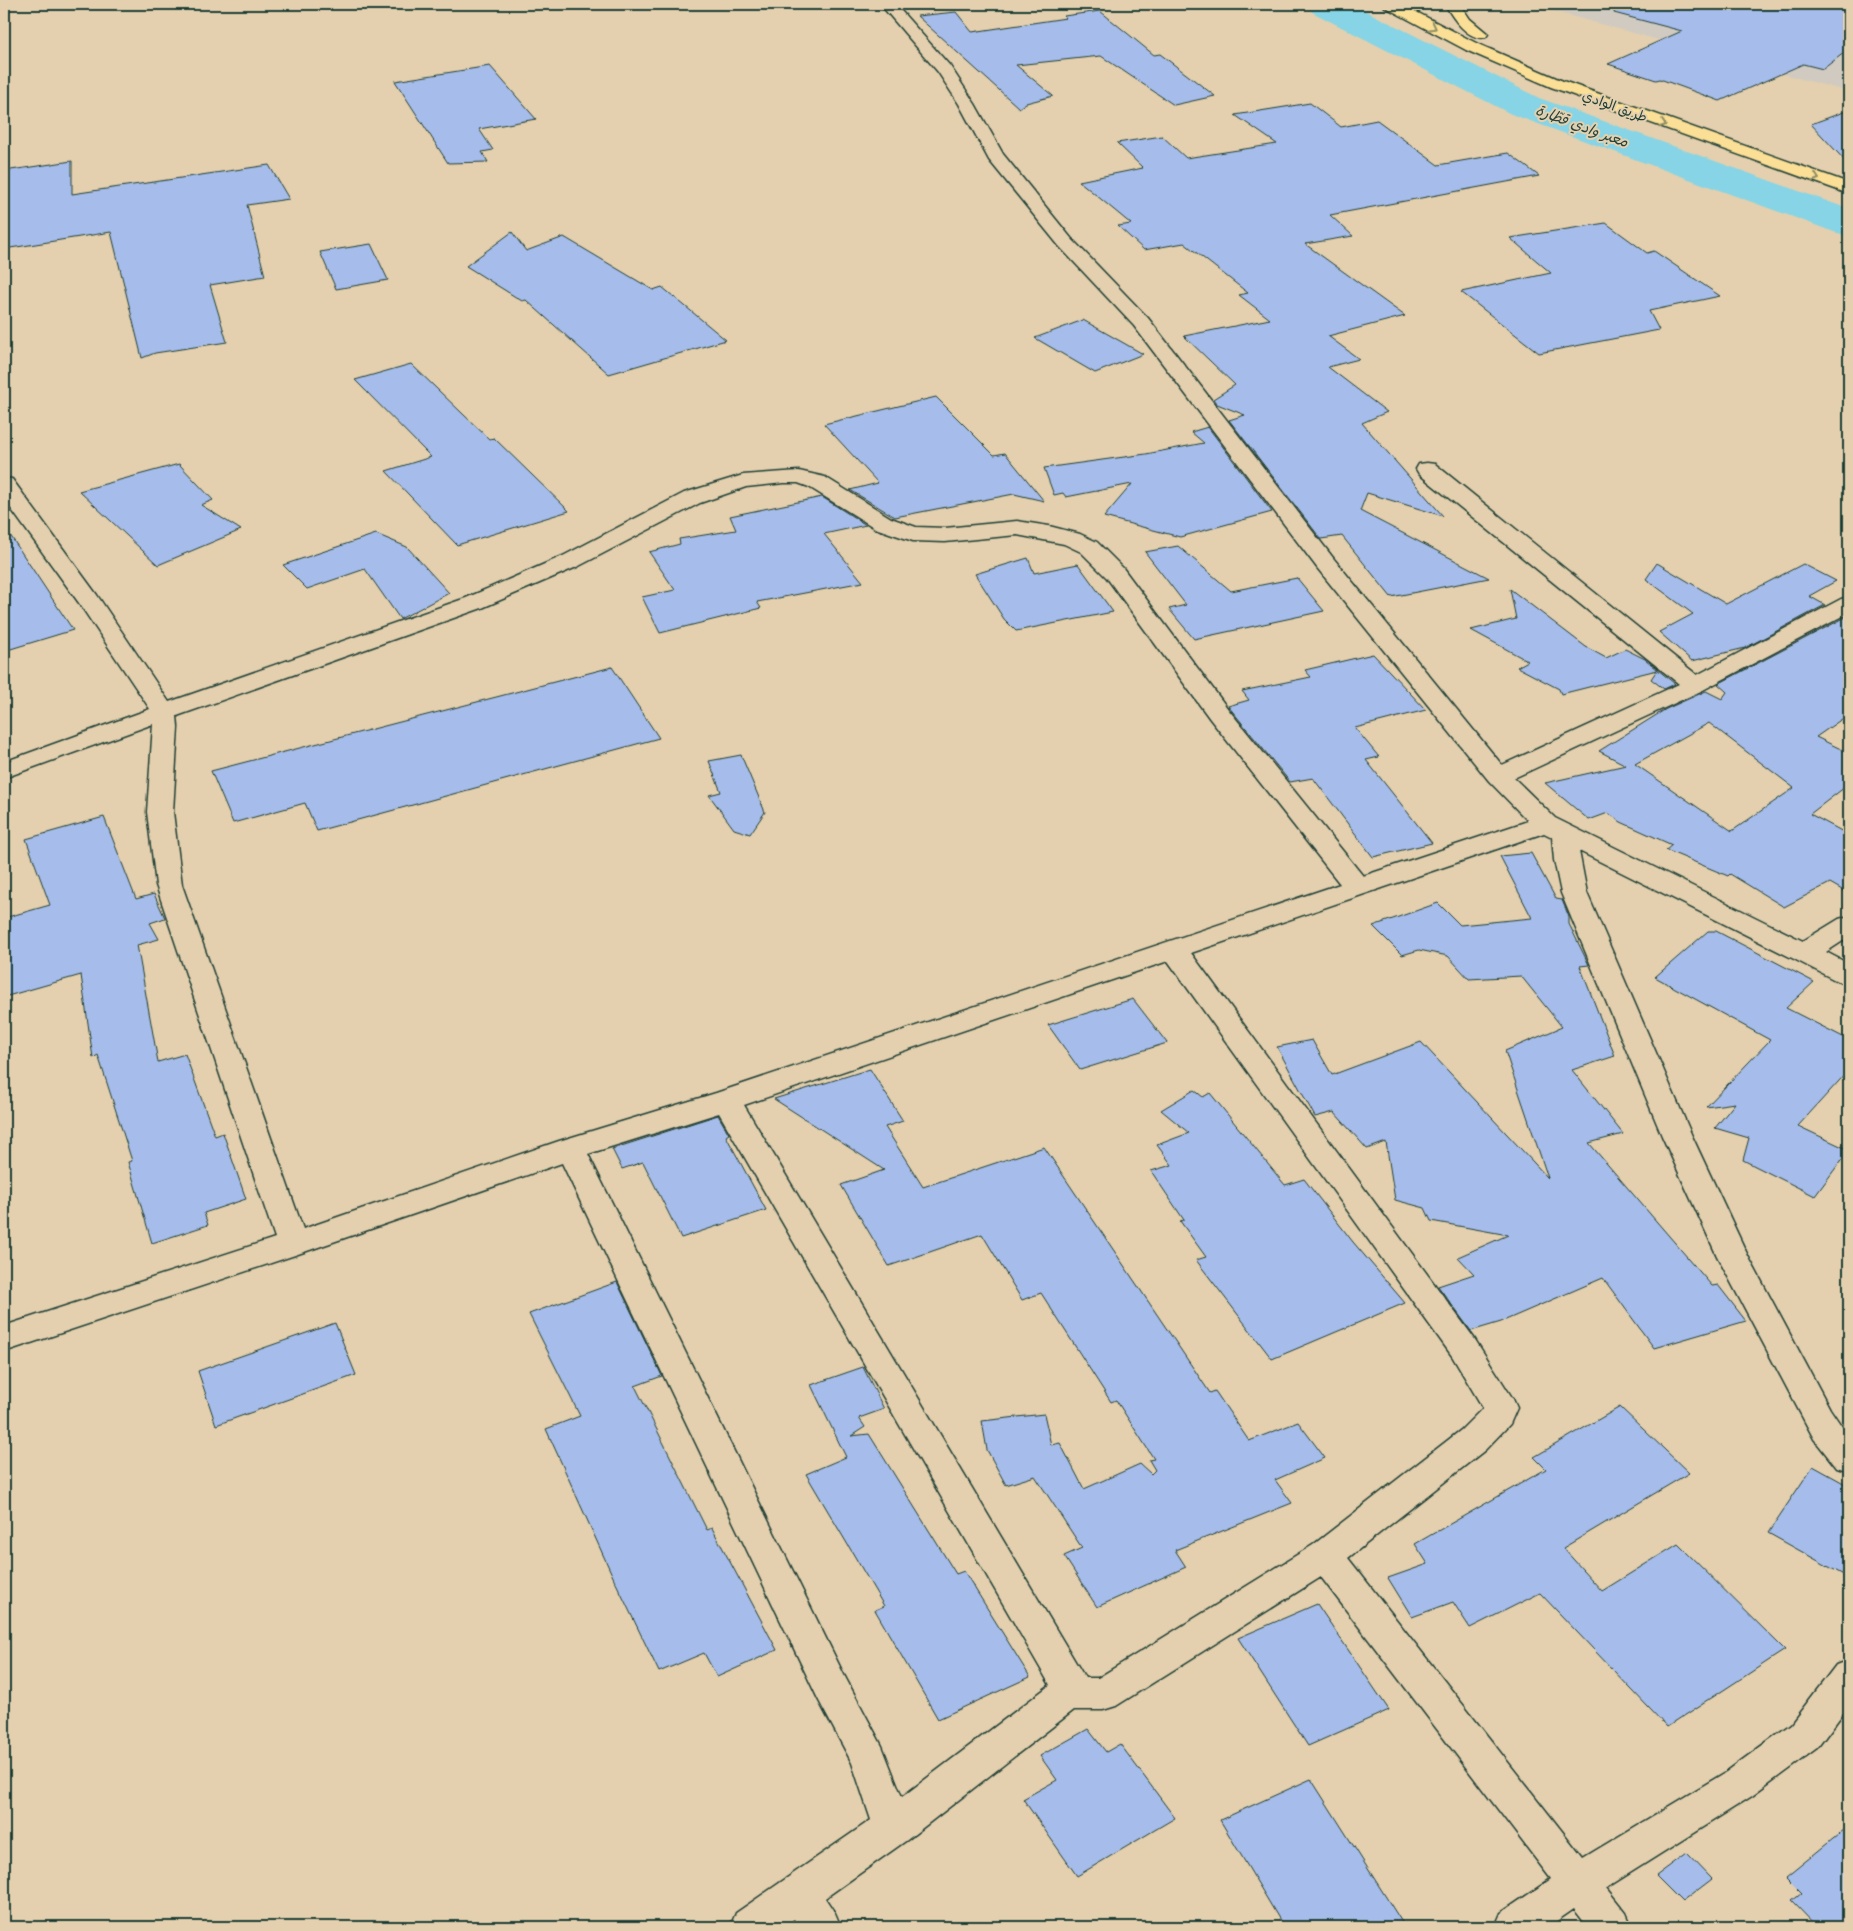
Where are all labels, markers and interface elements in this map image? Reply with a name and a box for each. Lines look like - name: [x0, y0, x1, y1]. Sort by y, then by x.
- one-way arrow: [1428, 21, 1437, 31]
- street label: طريق الوادي: [1579, 87, 1650, 128]
- water label: معبر وادي قطّارة: [1532, 101, 1631, 153]
- one-way arrow: [1658, 118, 1667, 128]
- one-way arrow: [1811, 172, 1820, 182]

